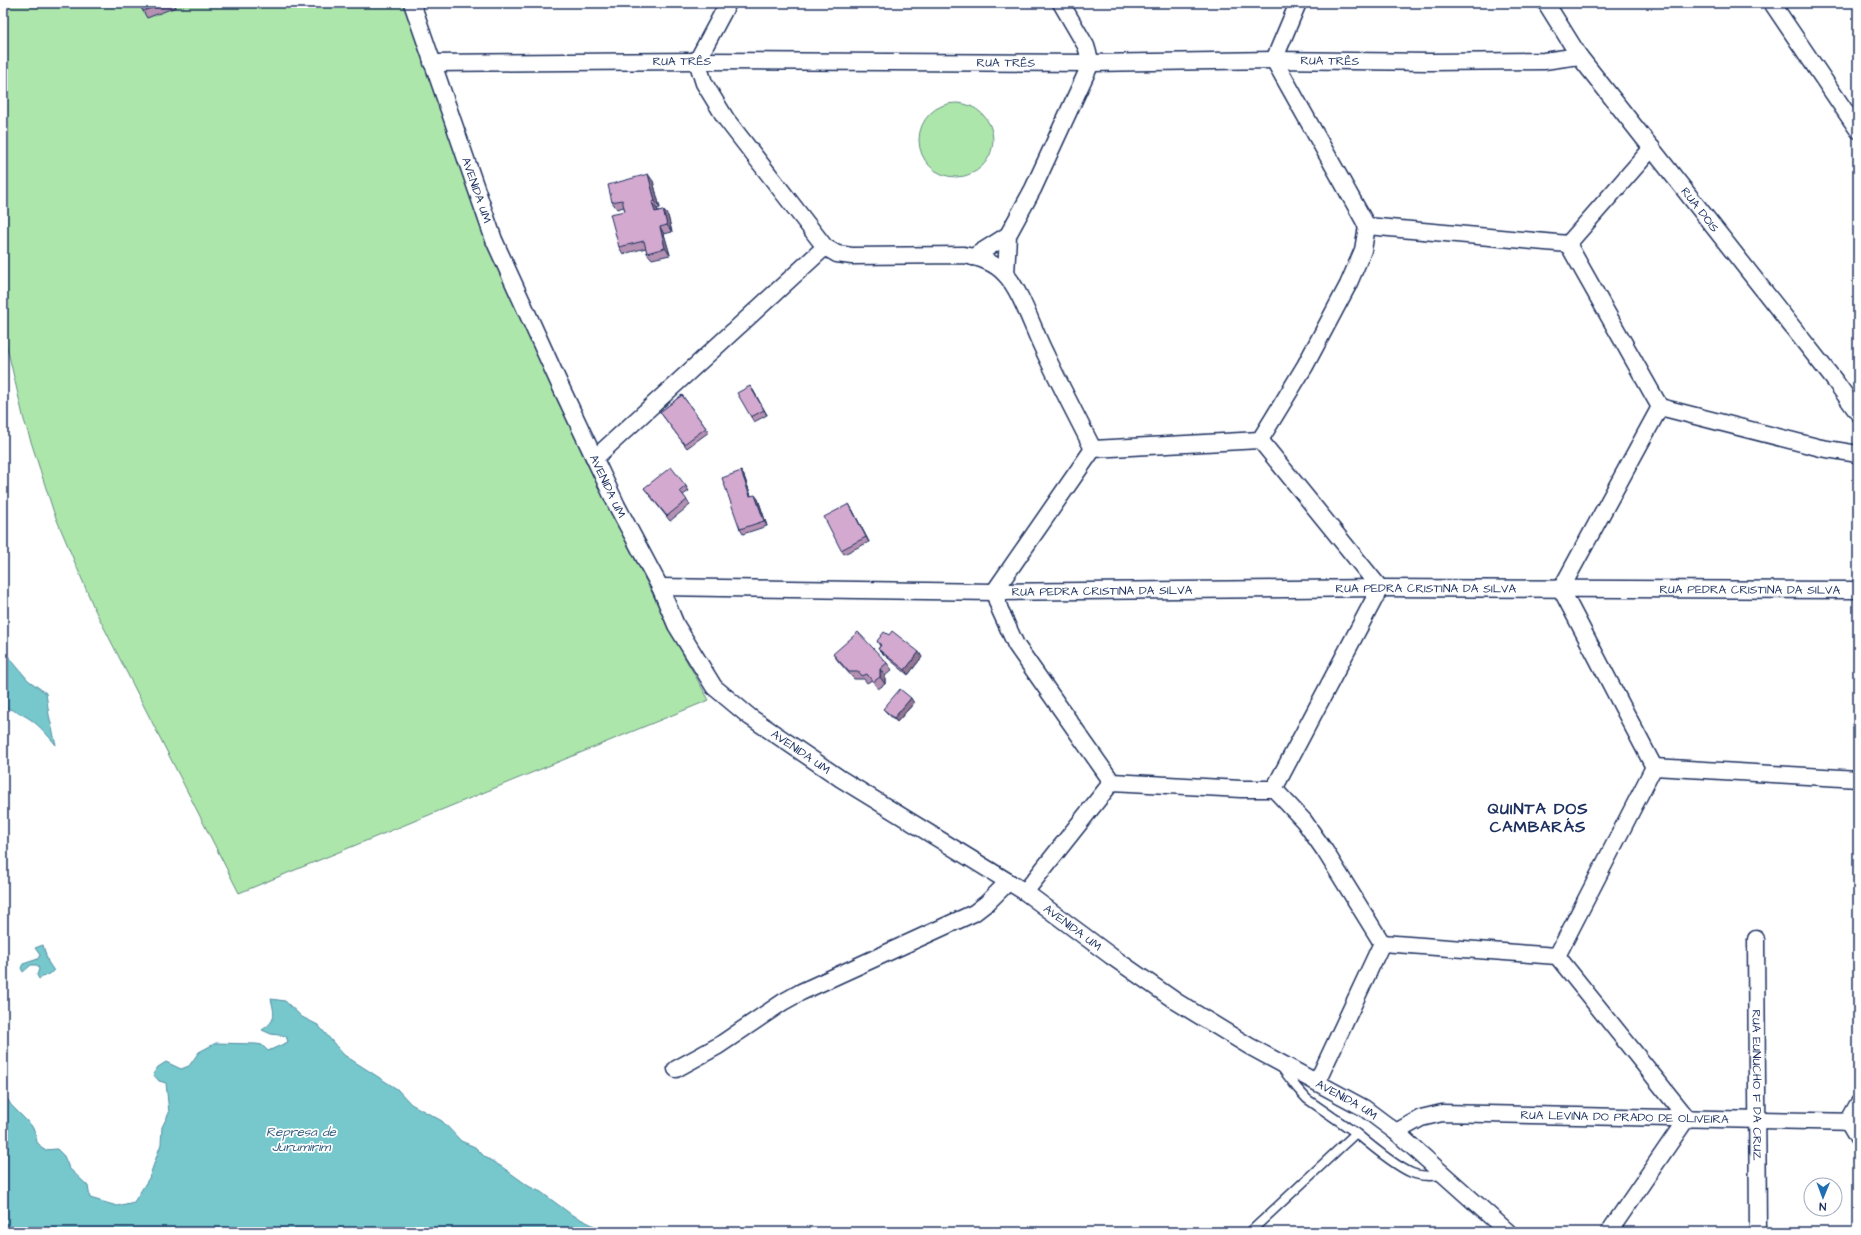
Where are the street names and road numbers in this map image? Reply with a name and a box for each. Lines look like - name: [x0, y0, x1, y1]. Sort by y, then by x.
- street label: RUA TRÊS: [1301, 52, 1360, 70]
- street label: RUA TRÊS: [653, 53, 712, 70]
- street label: RUA TRÊS: [977, 54, 1036, 72]
- street label: AVENIDA UM: [457, 155, 496, 226]
- street label: RUA DOIS: [1676, 184, 1723, 236]
- street label: AVENIDA UM: [585, 452, 630, 521]
- street label: RUA PEDRA CRISTINA DA SILVA: [1335, 580, 1517, 598]
- street label: RUA PEDRA CRISTINA DA SILVA: [1660, 581, 1841, 599]
- street label: RUA PEDRA CRISTINA DA SILVA: [1012, 582, 1193, 601]
- street label: AVENIDA UM: [767, 726, 834, 779]
- street label: AVENIDA UM: [1040, 901, 1105, 955]
- street label: RUA EUNUCHO F DA CRUZ: [1747, 1009, 1766, 1161]
- street label: AVENIDA UM: [1313, 1076, 1381, 1124]
- street label: RUA LEVINA DO PRADO DE OLIVEIRA: [1520, 1107, 1729, 1128]

